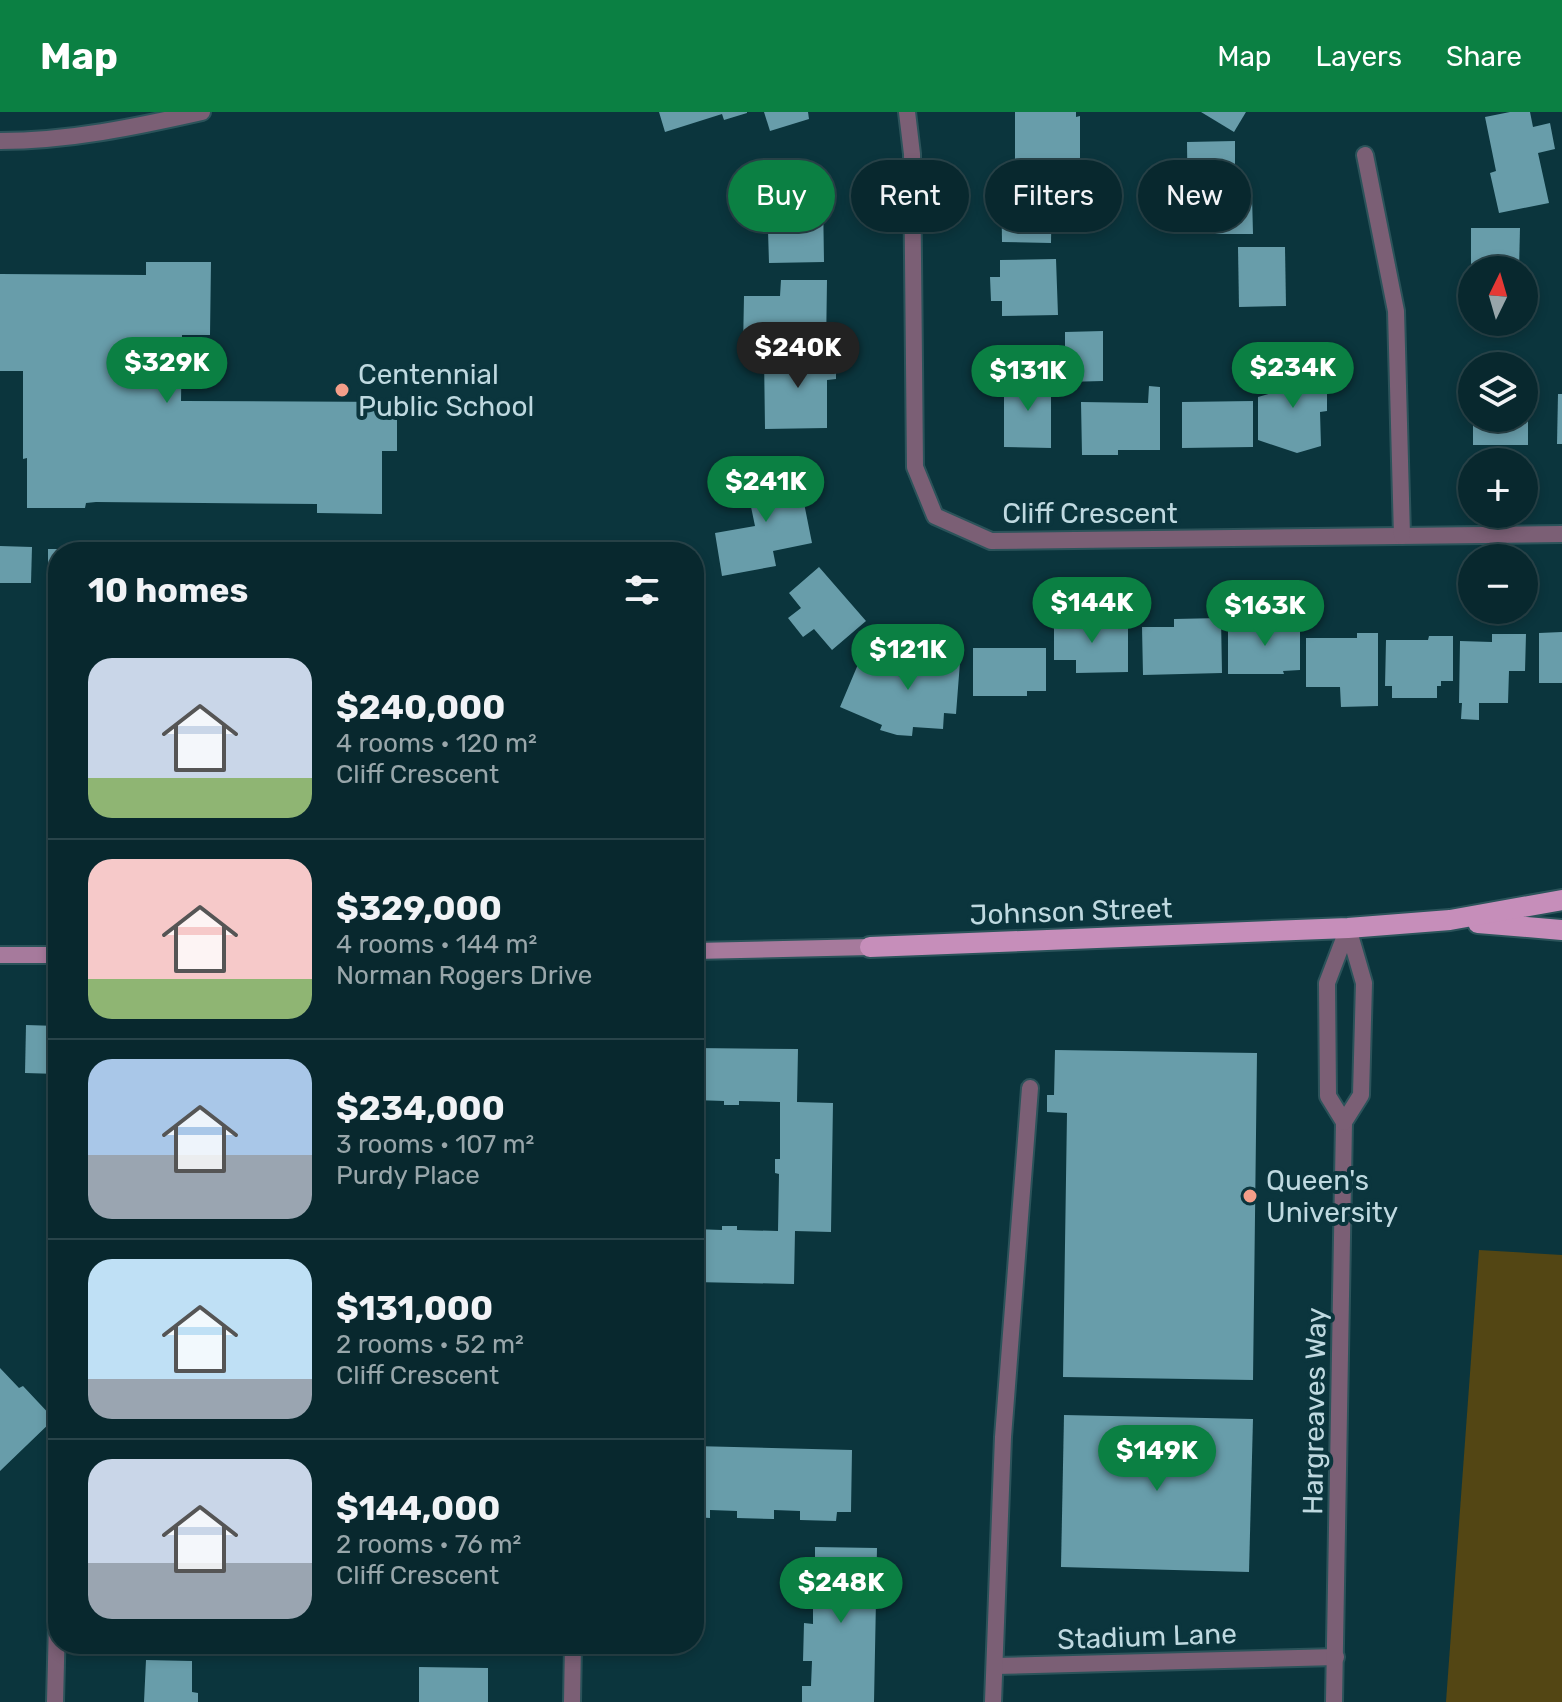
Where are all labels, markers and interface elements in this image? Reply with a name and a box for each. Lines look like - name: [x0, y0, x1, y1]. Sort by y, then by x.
- text: Map: [40, 33, 118, 79]
- text: Map: [1217, 40, 1272, 73]
- text: Layers: [1316, 40, 1402, 73]
- text: Share: [1446, 40, 1522, 73]
- chip: Buy: [728, 160, 835, 232]
- chip: Rent: [851, 160, 969, 232]
- chip: Filters: [985, 160, 1122, 232]
- chip: New: [1138, 160, 1251, 232]
- north arrow: [1458, 256, 1538, 336]
- map controls: [1458, 256, 1538, 624]
- pin: $240K: [742, 322, 854, 390]
- text: $240K: [755, 332, 841, 363]
- pin: $329K: [111, 337, 223, 405]
- pin: $234K: [1237, 342, 1349, 410]
- pin: $131K: [972, 345, 1084, 413]
- text: $329K: [124, 347, 210, 378]
- text: $234K: [1250, 352, 1336, 383]
- button: layers: [1458, 352, 1538, 432]
- text: $131K: [989, 355, 1067, 386]
- place label: Centennial Public School: [358, 358, 534, 423]
- marker: Centennial Public School: [333, 381, 351, 399]
- button: +: [1458, 448, 1538, 528]
- pin: $241K: [710, 456, 822, 524]
- text: $241K: [725, 466, 807, 497]
- street label: Cliff Crescent: [1002, 497, 1178, 530]
- button: −: [1458, 544, 1538, 624]
- icon: filters: [620, 568, 664, 612]
- text: 10 homes: [88, 570, 248, 611]
- pin: $144K: [1036, 577, 1148, 645]
- pin: $163K: [1209, 580, 1321, 648]
- text: $144K: [1050, 587, 1134, 618]
- text: $163K: [1224, 590, 1306, 621]
- pin: $121K: [852, 624, 964, 692]
- text: $121K: [869, 634, 947, 665]
- text: $240,000: [336, 687, 505, 728]
- icon: home: [152, 690, 248, 786]
- text: 4 rooms · 120 m²: [336, 728, 537, 759]
- text: Cliff Crescent: [336, 759, 499, 790]
- text: $329,000: [336, 888, 502, 929]
- icon: home: [152, 891, 248, 987]
- street label: Johnson Street: [969, 891, 1173, 932]
- text: 4 rooms · 144 m²: [336, 929, 537, 960]
- text: Norman Rogers Drive: [336, 960, 592, 991]
- text: $234,000: [336, 1088, 505, 1129]
- icon: home: [152, 1091, 248, 1187]
- text: 3 rooms · 107 m²: [336, 1129, 535, 1160]
- text: Purdy Place: [336, 1160, 480, 1191]
- place label: Queen's University: [1266, 1164, 1398, 1229]
- marker: Queen's University: [1241, 1187, 1259, 1205]
- text: $131,000: [336, 1288, 493, 1329]
- icon: home: [152, 1291, 248, 1387]
- street label: Hargreaves Way: [1296, 1307, 1333, 1515]
- text: 2 rooms · 52 m²: [336, 1329, 524, 1360]
- text: Cliff Crescent: [336, 1360, 499, 1391]
- pin: $149K: [1101, 1425, 1213, 1493]
- text: $149K: [1116, 1435, 1198, 1466]
- text: $144,000: [336, 1488, 500, 1529]
- icon: home: [152, 1491, 248, 1587]
- text: 2 rooms · 76 m²: [336, 1529, 521, 1560]
- pin: $248K: [785, 1557, 897, 1625]
- text: Cliff Crescent: [336, 1560, 499, 1591]
- text: $248K: [798, 1567, 884, 1598]
- street label: Stadium Lane: [1057, 1617, 1237, 1656]

